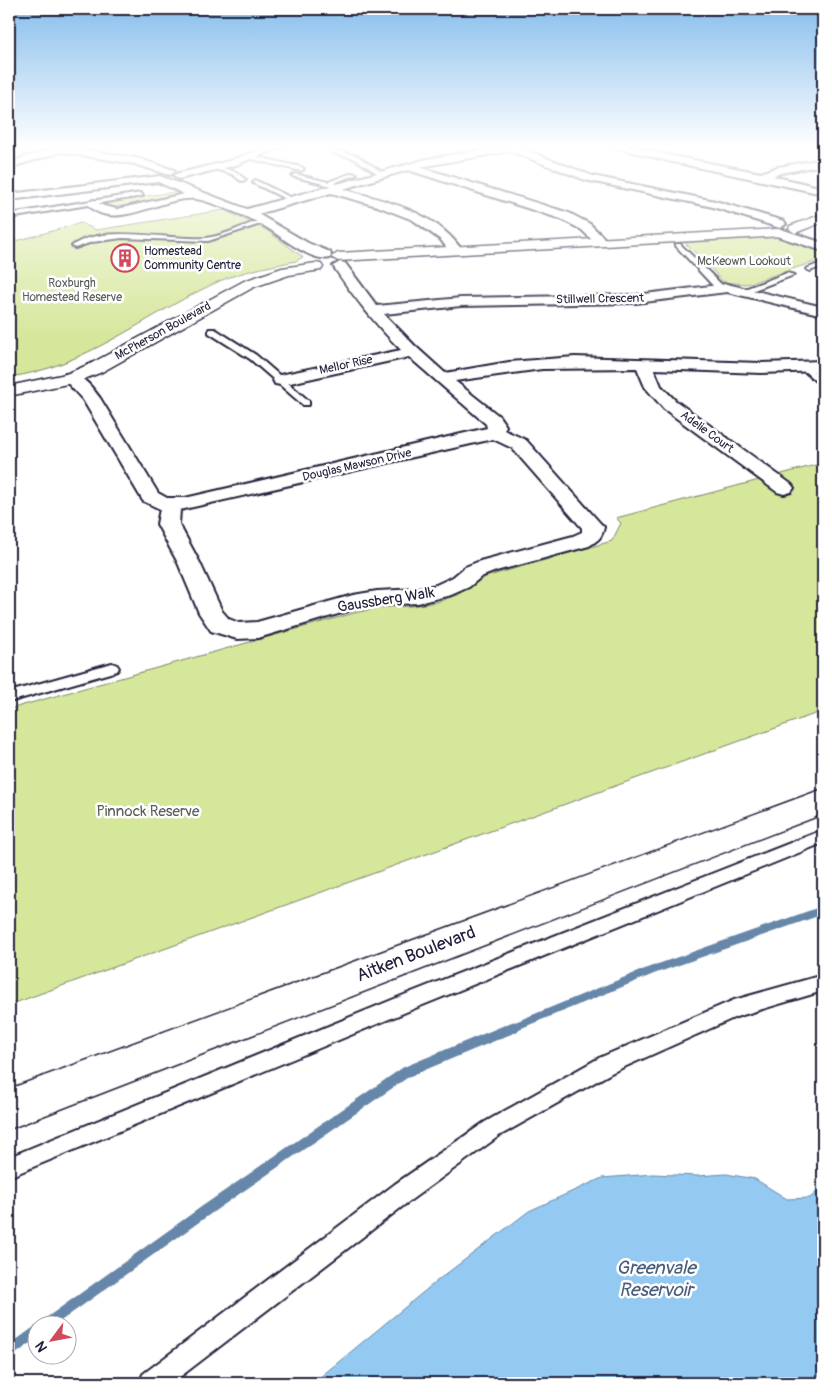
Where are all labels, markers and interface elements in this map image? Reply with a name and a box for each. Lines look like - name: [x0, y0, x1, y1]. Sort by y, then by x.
- building icon: Homestead Community Centre: [110, 243, 140, 273]
- place label: Homestead Community Centre: [144, 244, 241, 273]
- park label: McKeown Lookout: [697, 254, 791, 269]
- park label: Roxburgh Homestead Reserve: [22, 276, 122, 305]
- street label: Stillwell Crescent: [556, 291, 644, 307]
- street label: McPherson Boulevard: [112, 298, 214, 364]
- street label: Mellor Rise: [318, 352, 374, 378]
- street label: Adelie Court: [677, 408, 737, 456]
- street label: Douglas Mawson Drive: [301, 445, 413, 485]
- street label: Gaussberg Walk: [336, 583, 437, 617]
- park label: Pinnock Reserve: [97, 802, 200, 821]
- street label: Aitken Boulevard: [353, 921, 479, 987]
- water label: Greenvale Reservoir: [616, 1256, 697, 1302]
- north arrow: [28, 1314, 78, 1364]
- text: N: [32, 1338, 51, 1355]

